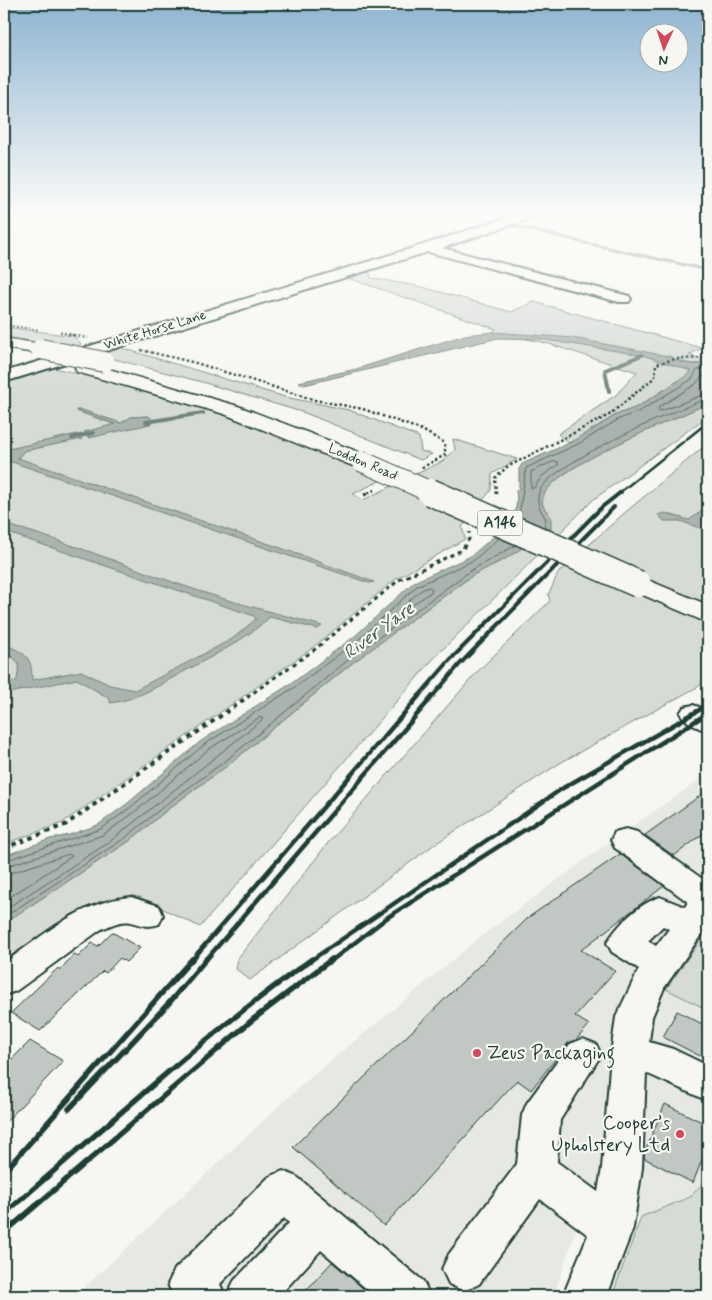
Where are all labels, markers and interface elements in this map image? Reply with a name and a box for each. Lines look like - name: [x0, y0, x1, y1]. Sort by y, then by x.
- north arrow: [640, 22, 690, 72]
- text: N: [658, 51, 669, 69]
- street label: White Horse Lane: [101, 306, 209, 354]
- street label: Loddon Road: [326, 439, 400, 485]
- road number: A146: [478, 510, 522, 536]
- water label: River Yare: [339, 596, 420, 665]
- place label: Zeus Packaging: [487, 1041, 615, 1069]
- marker: Zeus Packaging: [471, 1047, 483, 1059]
- place label: Cooper’s Upholstery Ltd: [551, 1111, 671, 1158]
- marker: Cooper’s Upholstery Ltd: [674, 1128, 686, 1140]

